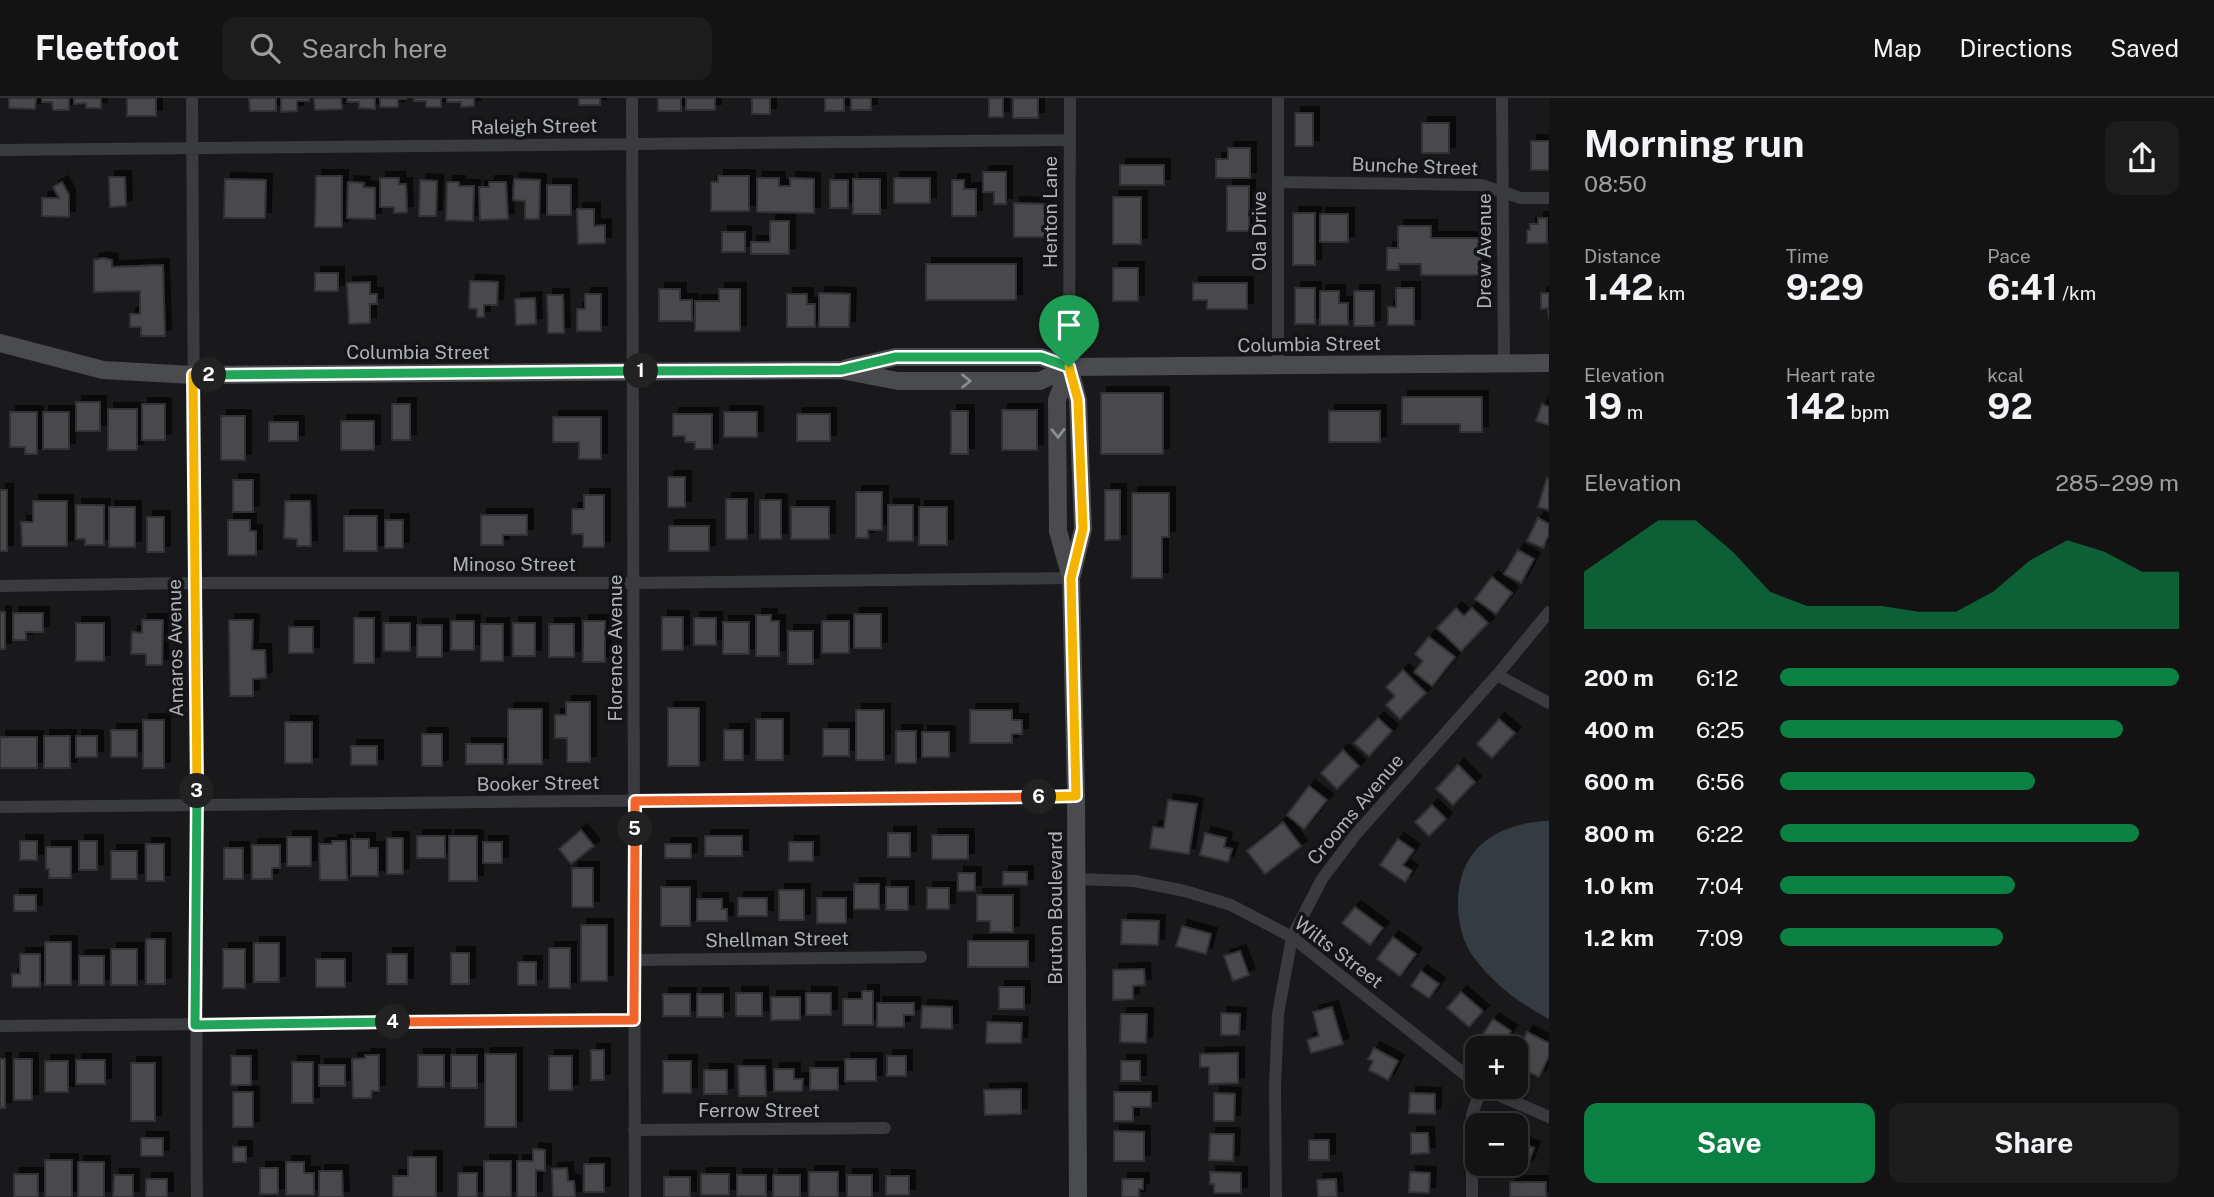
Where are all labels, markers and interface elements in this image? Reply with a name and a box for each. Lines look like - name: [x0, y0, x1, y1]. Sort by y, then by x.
- search box: [222, 17, 712, 80]
- text: Fleetfoot: [35, 29, 180, 67]
- icon: search: [246, 29, 284, 67]
- text: Search here: [302, 33, 448, 64]
- text: Map: [1873, 34, 1922, 62]
- text: Directions: [1960, 34, 2072, 62]
- text: Saved: [2110, 34, 2179, 62]
- street label: Raleigh Street: [470, 114, 598, 138]
- text: Morning run: [1584, 121, 1805, 166]
- button: share: [2105, 121, 2179, 195]
- street label: Bunche Street: [1351, 153, 1479, 179]
- street label: Henton Lane: [1039, 156, 1061, 268]
- text: 08:50: [1584, 170, 1647, 197]
- street label: Ola Drive: [1248, 191, 1270, 271]
- street label: Drew Avenue: [1473, 193, 1495, 309]
- text: Distance: [1584, 245, 1661, 267]
- text: Time: [1786, 245, 1829, 267]
- text: Pace: [1987, 245, 2031, 267]
- text: 1.42: [1584, 267, 1654, 308]
- text: 9:29: [1786, 267, 1864, 308]
- text: 6:41: [1987, 267, 2058, 308]
- text: km: [1654, 282, 1685, 304]
- text: /km: [2058, 282, 2096, 304]
- pin: [1039, 295, 1099, 367]
- icon: arrive: [1050, 306, 1088, 344]
- street label: Columbia Street: [1237, 332, 1381, 356]
- street label: Columbia Street: [346, 341, 490, 363]
- pin: 1: [624, 354, 658, 388]
- pin: 2: [192, 358, 227, 392]
- text: 1: [636, 359, 645, 381]
- text: 2: [202, 363, 215, 385]
- text: Elevation: [1584, 364, 1665, 386]
- text: Heart rate: [1786, 364, 1875, 386]
- text: kcal: [1987, 364, 2024, 386]
- one-way arrow: [962, 373, 972, 389]
- text: 19: [1584, 386, 1622, 427]
- text: 142: [1786, 386, 1846, 427]
- text: 92: [1987, 386, 2033, 427]
- text: m: [1622, 401, 1643, 423]
- text: bpm: [1846, 401, 1890, 423]
- one-way arrow: [1050, 428, 1065, 439]
- text: Elevation: [1584, 469, 1682, 496]
- text: 285–299 m: [2055, 469, 2179, 496]
- street label: Minoso Street: [452, 553, 576, 575]
- street label: Florence Avenue: [604, 574, 626, 722]
- street label: Amaros Avenue: [163, 579, 187, 717]
- text: 200 m: [1584, 664, 1654, 691]
- text: 6:12: [1696, 664, 1739, 691]
- text: 400 m: [1584, 716, 1654, 743]
- text: 6:25: [1696, 716, 1744, 743]
- street label: Crooms Avenue: [1302, 749, 1408, 869]
- text: 600 m: [1584, 768, 1654, 795]
- text: 6:56: [1696, 768, 1745, 795]
- street label: Booker Street: [476, 771, 600, 795]
- pin: 3: [180, 774, 214, 808]
- text: 3: [190, 779, 203, 801]
- pin: 6: [1021, 780, 1056, 814]
- text: 6: [1032, 785, 1045, 807]
- pin: 5: [618, 812, 652, 846]
- text: 5: [628, 817, 641, 839]
- text: 800 m: [1584, 820, 1655, 847]
- text: 6:22: [1696, 820, 1743, 847]
- street label: Bruton Boulevard: [1044, 831, 1066, 985]
- text: 1.0 km: [1584, 872, 1654, 899]
- text: 7:04: [1696, 872, 1744, 899]
- street label: Wilts Street: [1290, 912, 1388, 992]
- text: 1.2 km: [1584, 924, 1654, 951]
- text: 7:09: [1696, 924, 1743, 951]
- street label: Shellman Street: [705, 927, 849, 951]
- pin: 4: [376, 1004, 410, 1040]
- text: 4: [386, 1010, 399, 1032]
- map controls: [1465, 1036, 1528, 1176]
- button: +: [1465, 1036, 1528, 1099]
- street label: Ferrow Street: [698, 1099, 820, 1121]
- button: Save: [1584, 1103, 1875, 1183]
- button: Share: [1889, 1103, 2179, 1183]
- button: −: [1465, 1113, 1528, 1176]

